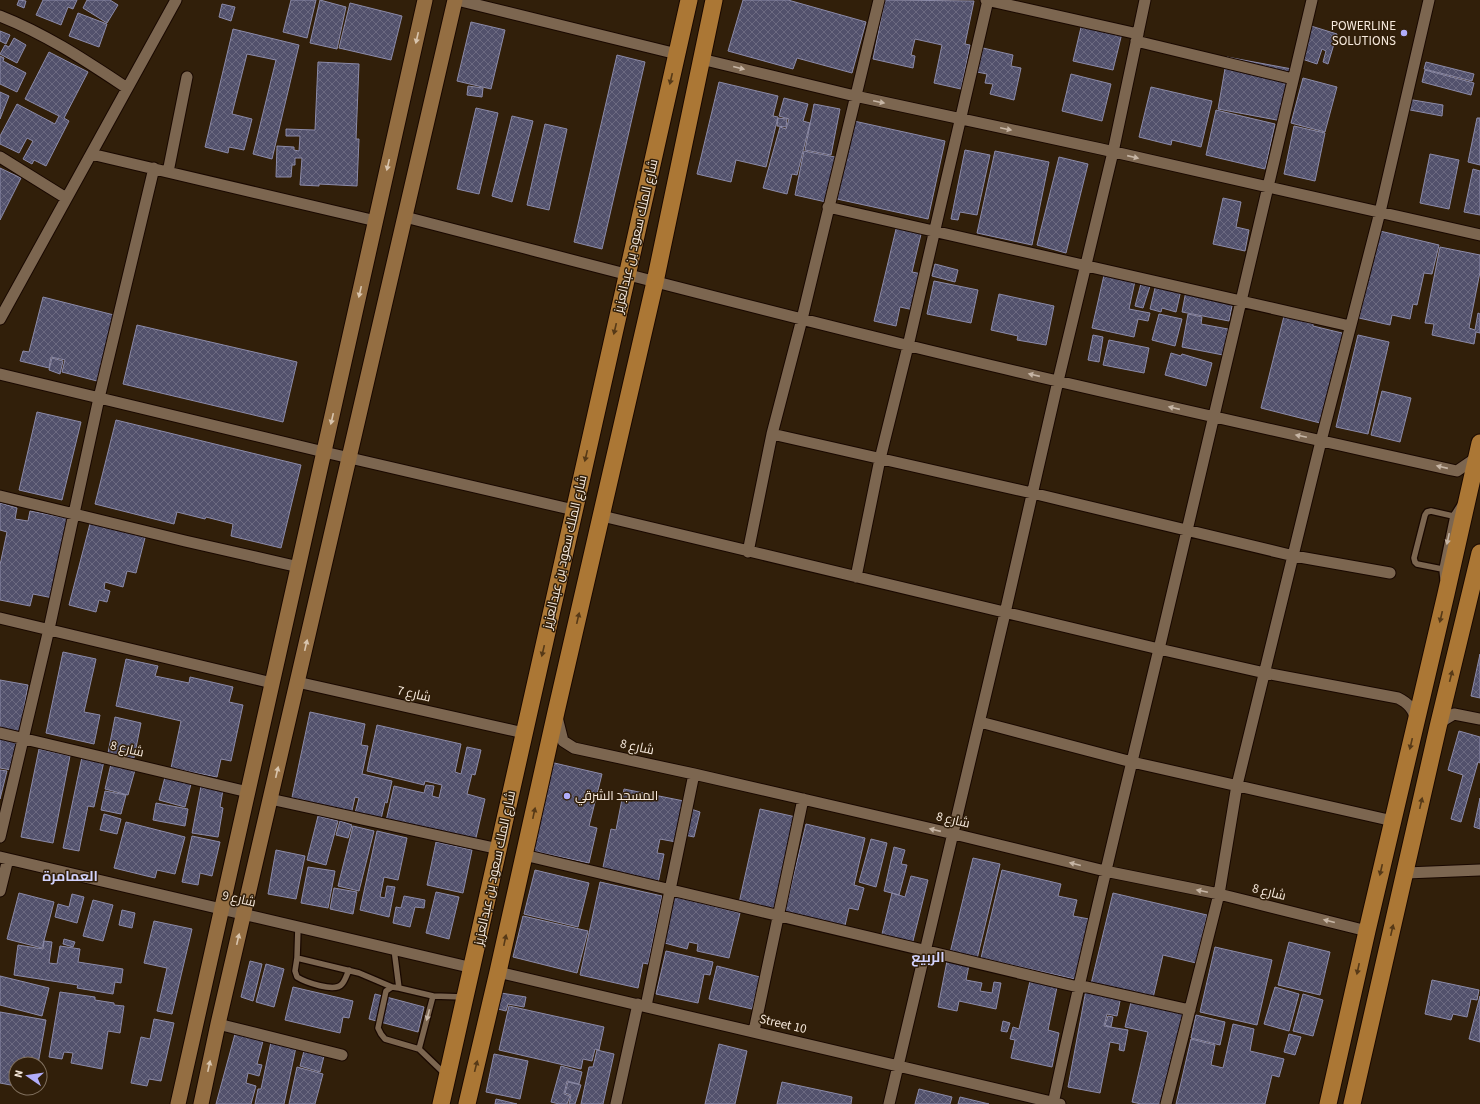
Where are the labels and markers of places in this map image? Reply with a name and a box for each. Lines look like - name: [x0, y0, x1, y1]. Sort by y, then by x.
- place label: POWERLINE SOLUTIONS: [1331, 17, 1396, 50]
- marker: POWERLINE SOLUTIONS: [1399, 28, 1409, 38]
- place label: المسجد الشرقي: [575, 787, 658, 806]
- marker: المسجد الشرقي: [562, 791, 572, 801]

